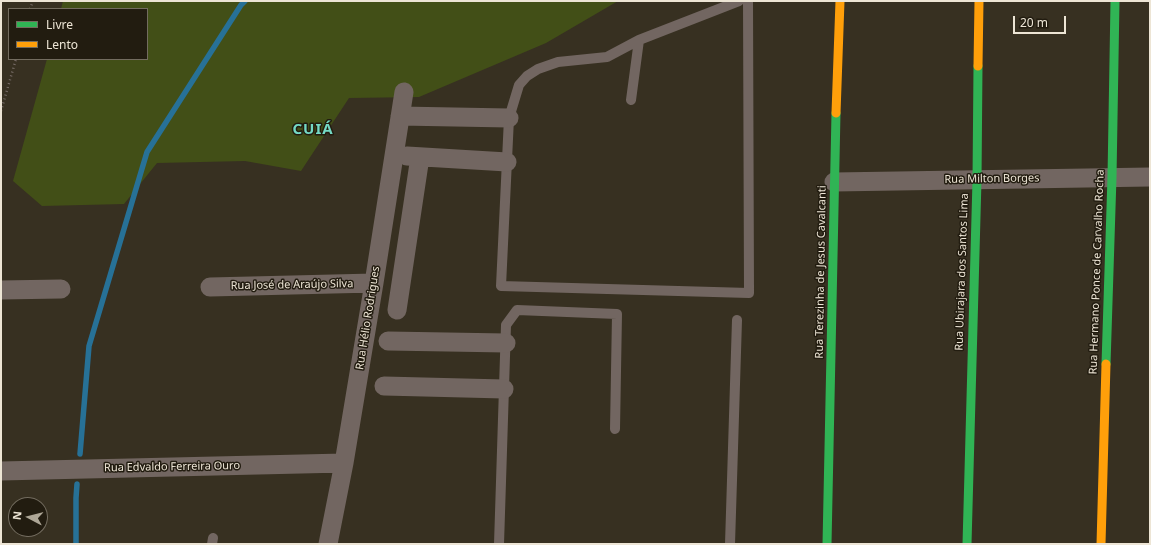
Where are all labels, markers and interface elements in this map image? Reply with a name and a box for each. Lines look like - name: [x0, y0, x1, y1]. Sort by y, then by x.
- legend: [8, 8, 148, 60]
- scale bar: [1015, 8, 1068, 34]
- text: 20 m: [1020, 14, 1048, 31]
- text: Livre: [46, 16, 73, 33]
- text: Lento: [46, 36, 78, 53]
- district label: CUIÁ: [292, 121, 334, 139]
- street label: Rua Hermano Ponce de Carvalho Rocha: [1087, 169, 1107, 375]
- street label: Rua Milton Borges: [944, 172, 1040, 186]
- street label: Rua Terezinha de Jesus Cavalcanti: [813, 185, 829, 359]
- street label: Rua Ubirajara dos Santos Lima: [953, 193, 971, 351]
- street label: Rua Hélio Rodrigues: [353, 265, 383, 371]
- street label: Rua José de Araújo Silva: [231, 277, 353, 293]
- street label: Rua Edvaldo Ferreira Ouro: [104, 459, 240, 475]
- north arrow: [8, 497, 48, 537]
- text: N: [9, 510, 25, 521]

